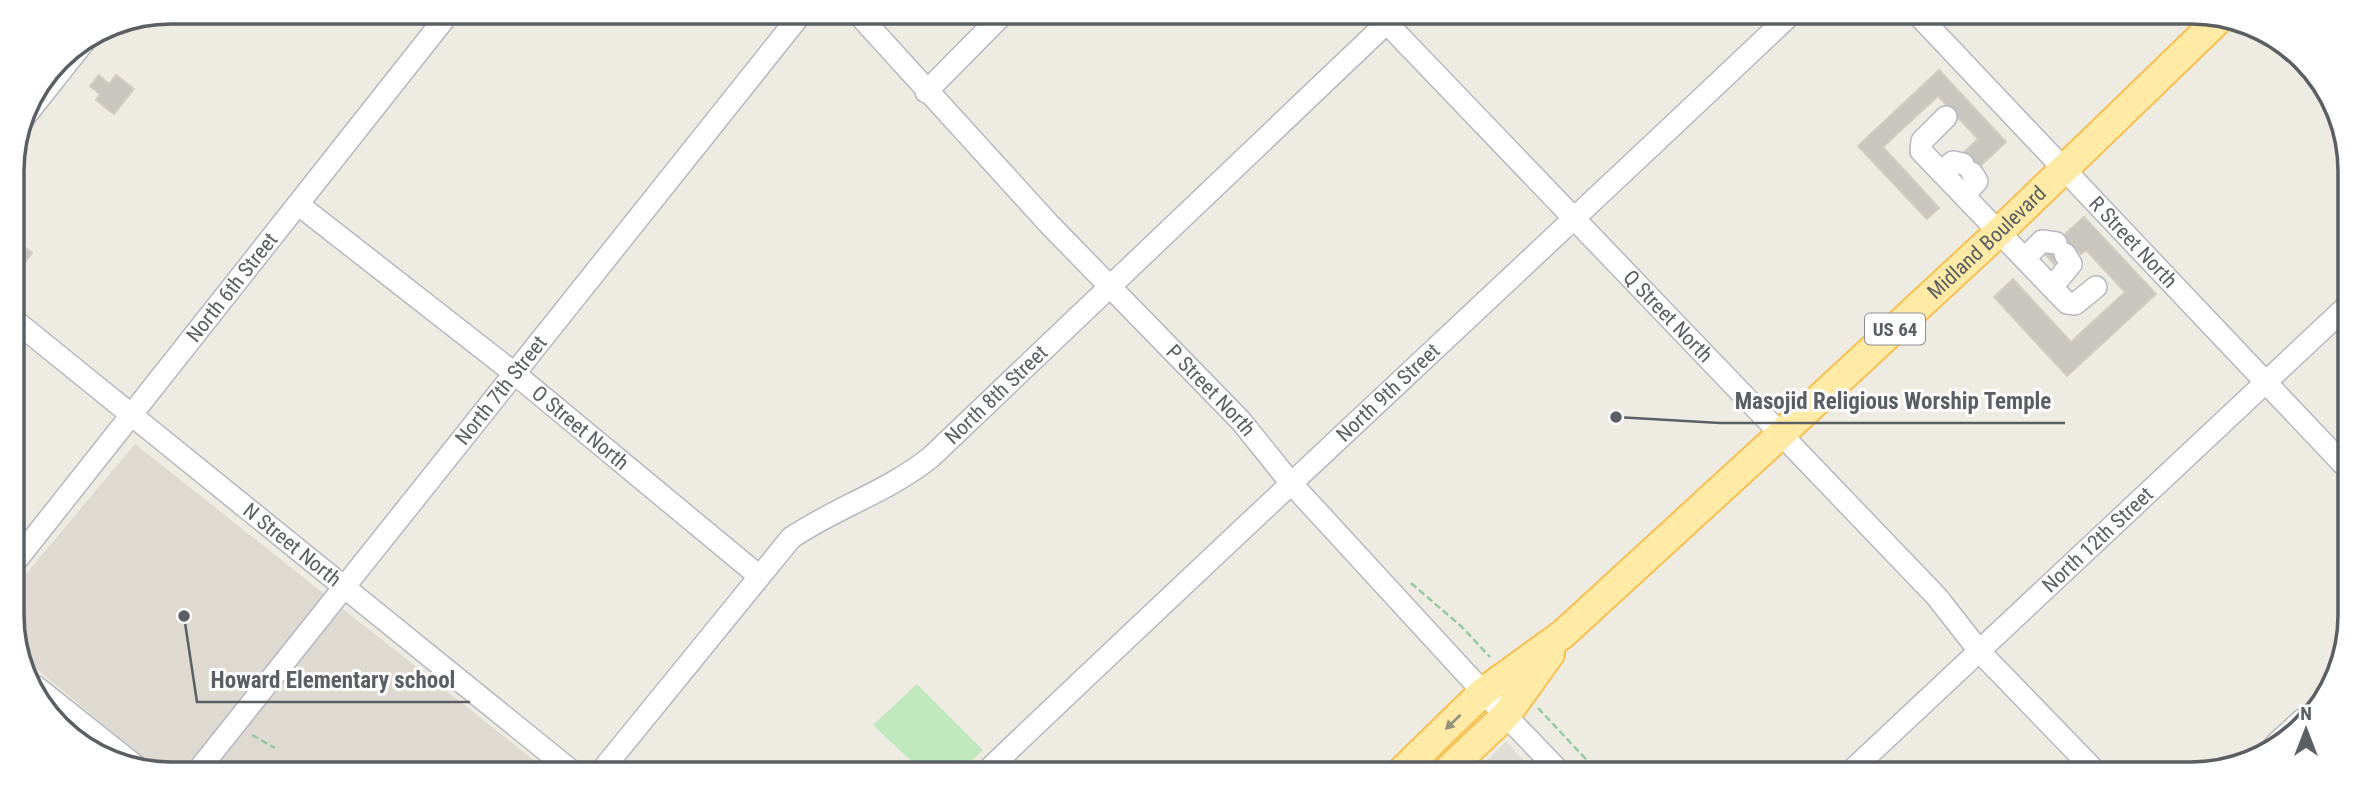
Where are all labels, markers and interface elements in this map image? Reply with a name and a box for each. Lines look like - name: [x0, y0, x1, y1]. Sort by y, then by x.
- street label: Midland Boulevard: [1923, 181, 2051, 304]
- street label: R Street North: [2084, 191, 2182, 293]
- street label: North 6th Street: [182, 228, 283, 347]
- street label: Q Street North: [1618, 265, 1718, 367]
- road number: US 64: [1865, 314, 1925, 344]
- street label: North 7th Street: [450, 331, 552, 450]
- street label: North 9th Street: [1332, 339, 1445, 447]
- street label: North 8th Street: [940, 340, 1053, 449]
- street label: P Street North: [1161, 340, 1260, 441]
- callout: Masojid Religious Worship Temple: [1720, 379, 2065, 423]
- street label: O Street North: [527, 381, 634, 475]
- text: Masojid Religious Worship Temple: [1735, 388, 2051, 415]
- street label: North 12th Street: [2037, 482, 2158, 597]
- street label: N Street North: [238, 498, 346, 592]
- callout: Howard Elementary school: [197, 658, 470, 702]
- text: Howard Elementary school: [211, 667, 455, 694]
- north arrow: [2271, 695, 2341, 765]
- text: N: [2300, 702, 2312, 725]
- one-way arrow: [1445, 713, 1461, 730]

